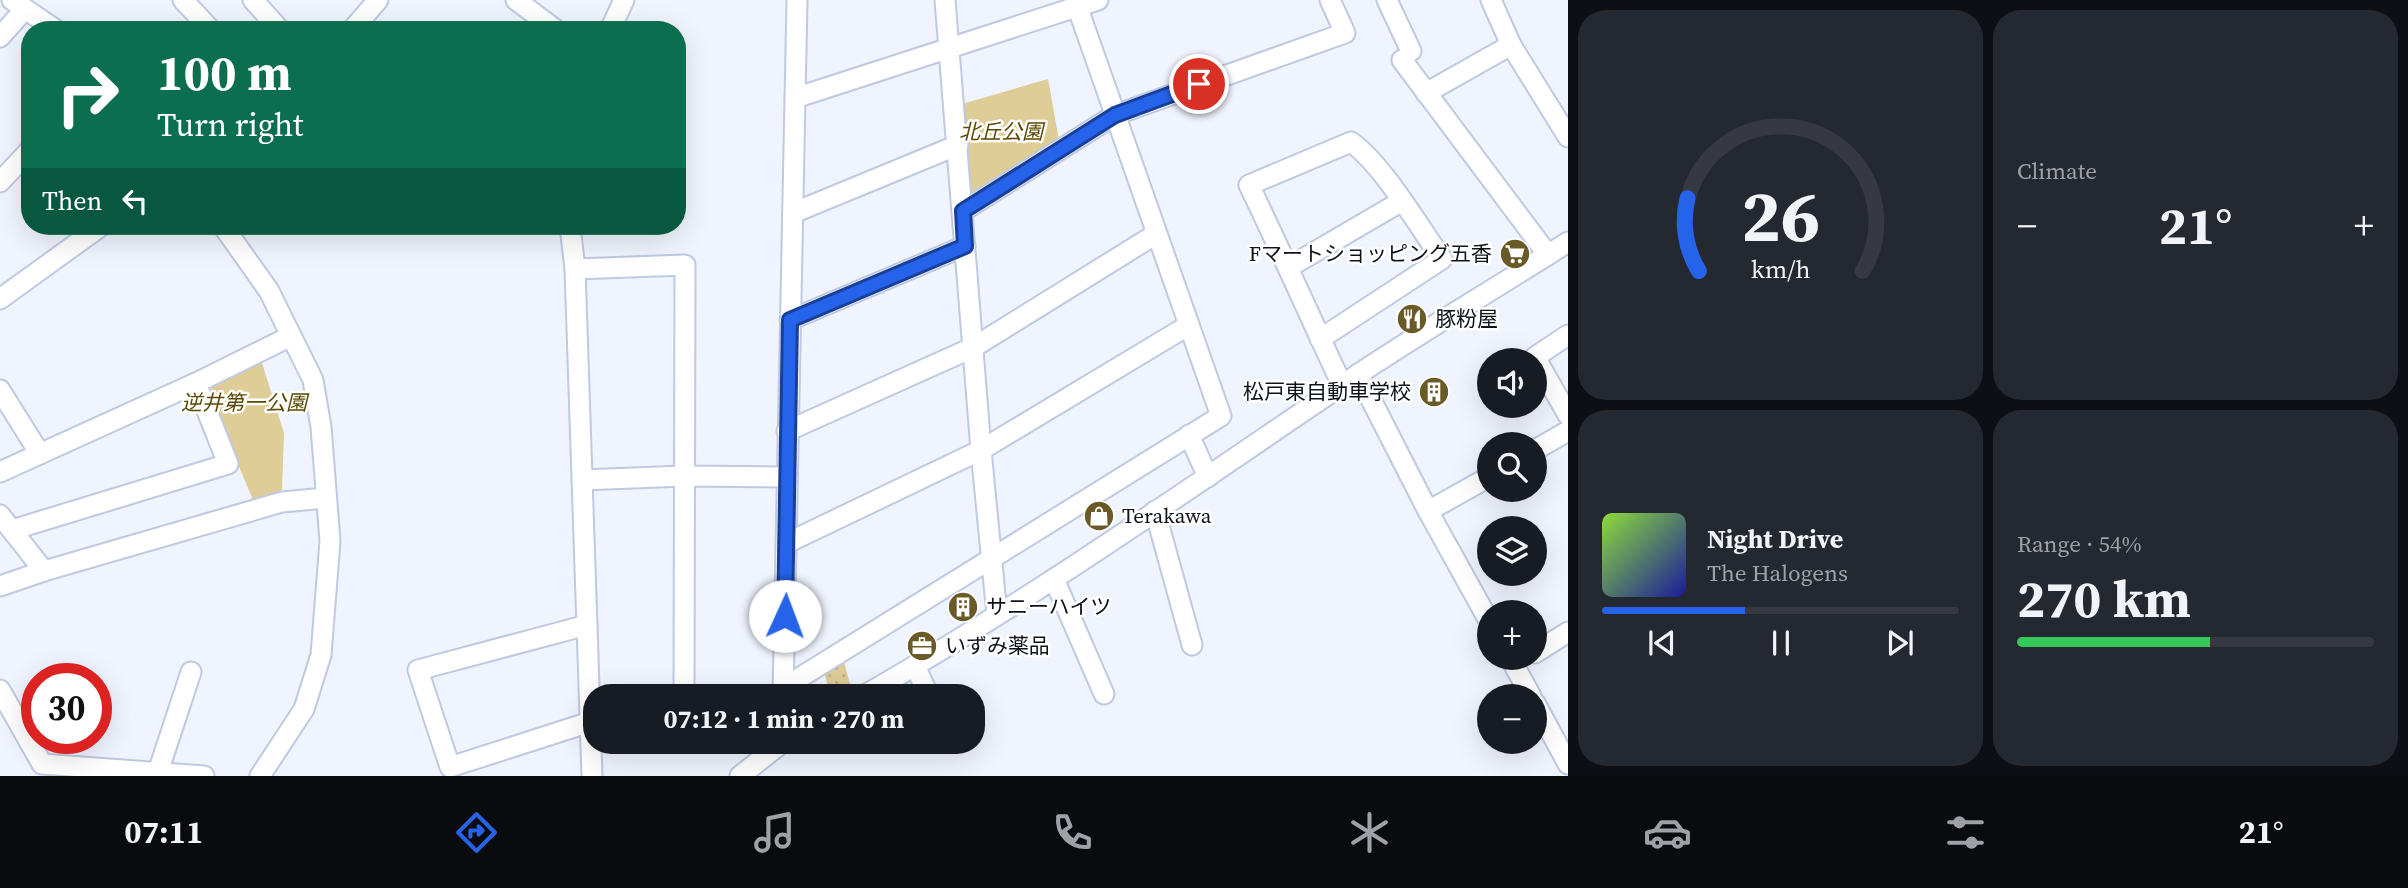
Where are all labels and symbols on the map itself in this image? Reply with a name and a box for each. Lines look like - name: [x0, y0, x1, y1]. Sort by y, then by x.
- pin: [1169, 54, 1229, 114]
- park label: 北丘公園: [959, 117, 1046, 146]
- supermarket icon: Fマートショッピング五香: [1498, 237, 1532, 271]
- place label: Fマートショッピング五香: [1249, 239, 1492, 268]
- restaurant icon: 豚粉屋: [1395, 302, 1429, 336]
- place label: 豚粉屋: [1435, 304, 1498, 333]
- building icon: 松戸東自動車学校: [1417, 375, 1451, 409]
- place label: 松戸東自動車学校: [1243, 377, 1411, 406]
- park label: 逆井第一公園: [181, 388, 310, 417]
- shop icon: Terakawa: [1082, 499, 1116, 533]
- place label: Terakawa: [1122, 501, 1212, 530]
- position arrow: [748, 579, 822, 653]
- building icon: サニーハイツ: [946, 590, 980, 624]
- place label: サニーハイツ: [986, 592, 1111, 621]
- office icon: いずみ薬品: [905, 629, 939, 663]
- place label: いずみ薬品: [945, 631, 1050, 660]
- speed limit sign: 30: [21, 663, 112, 754]

